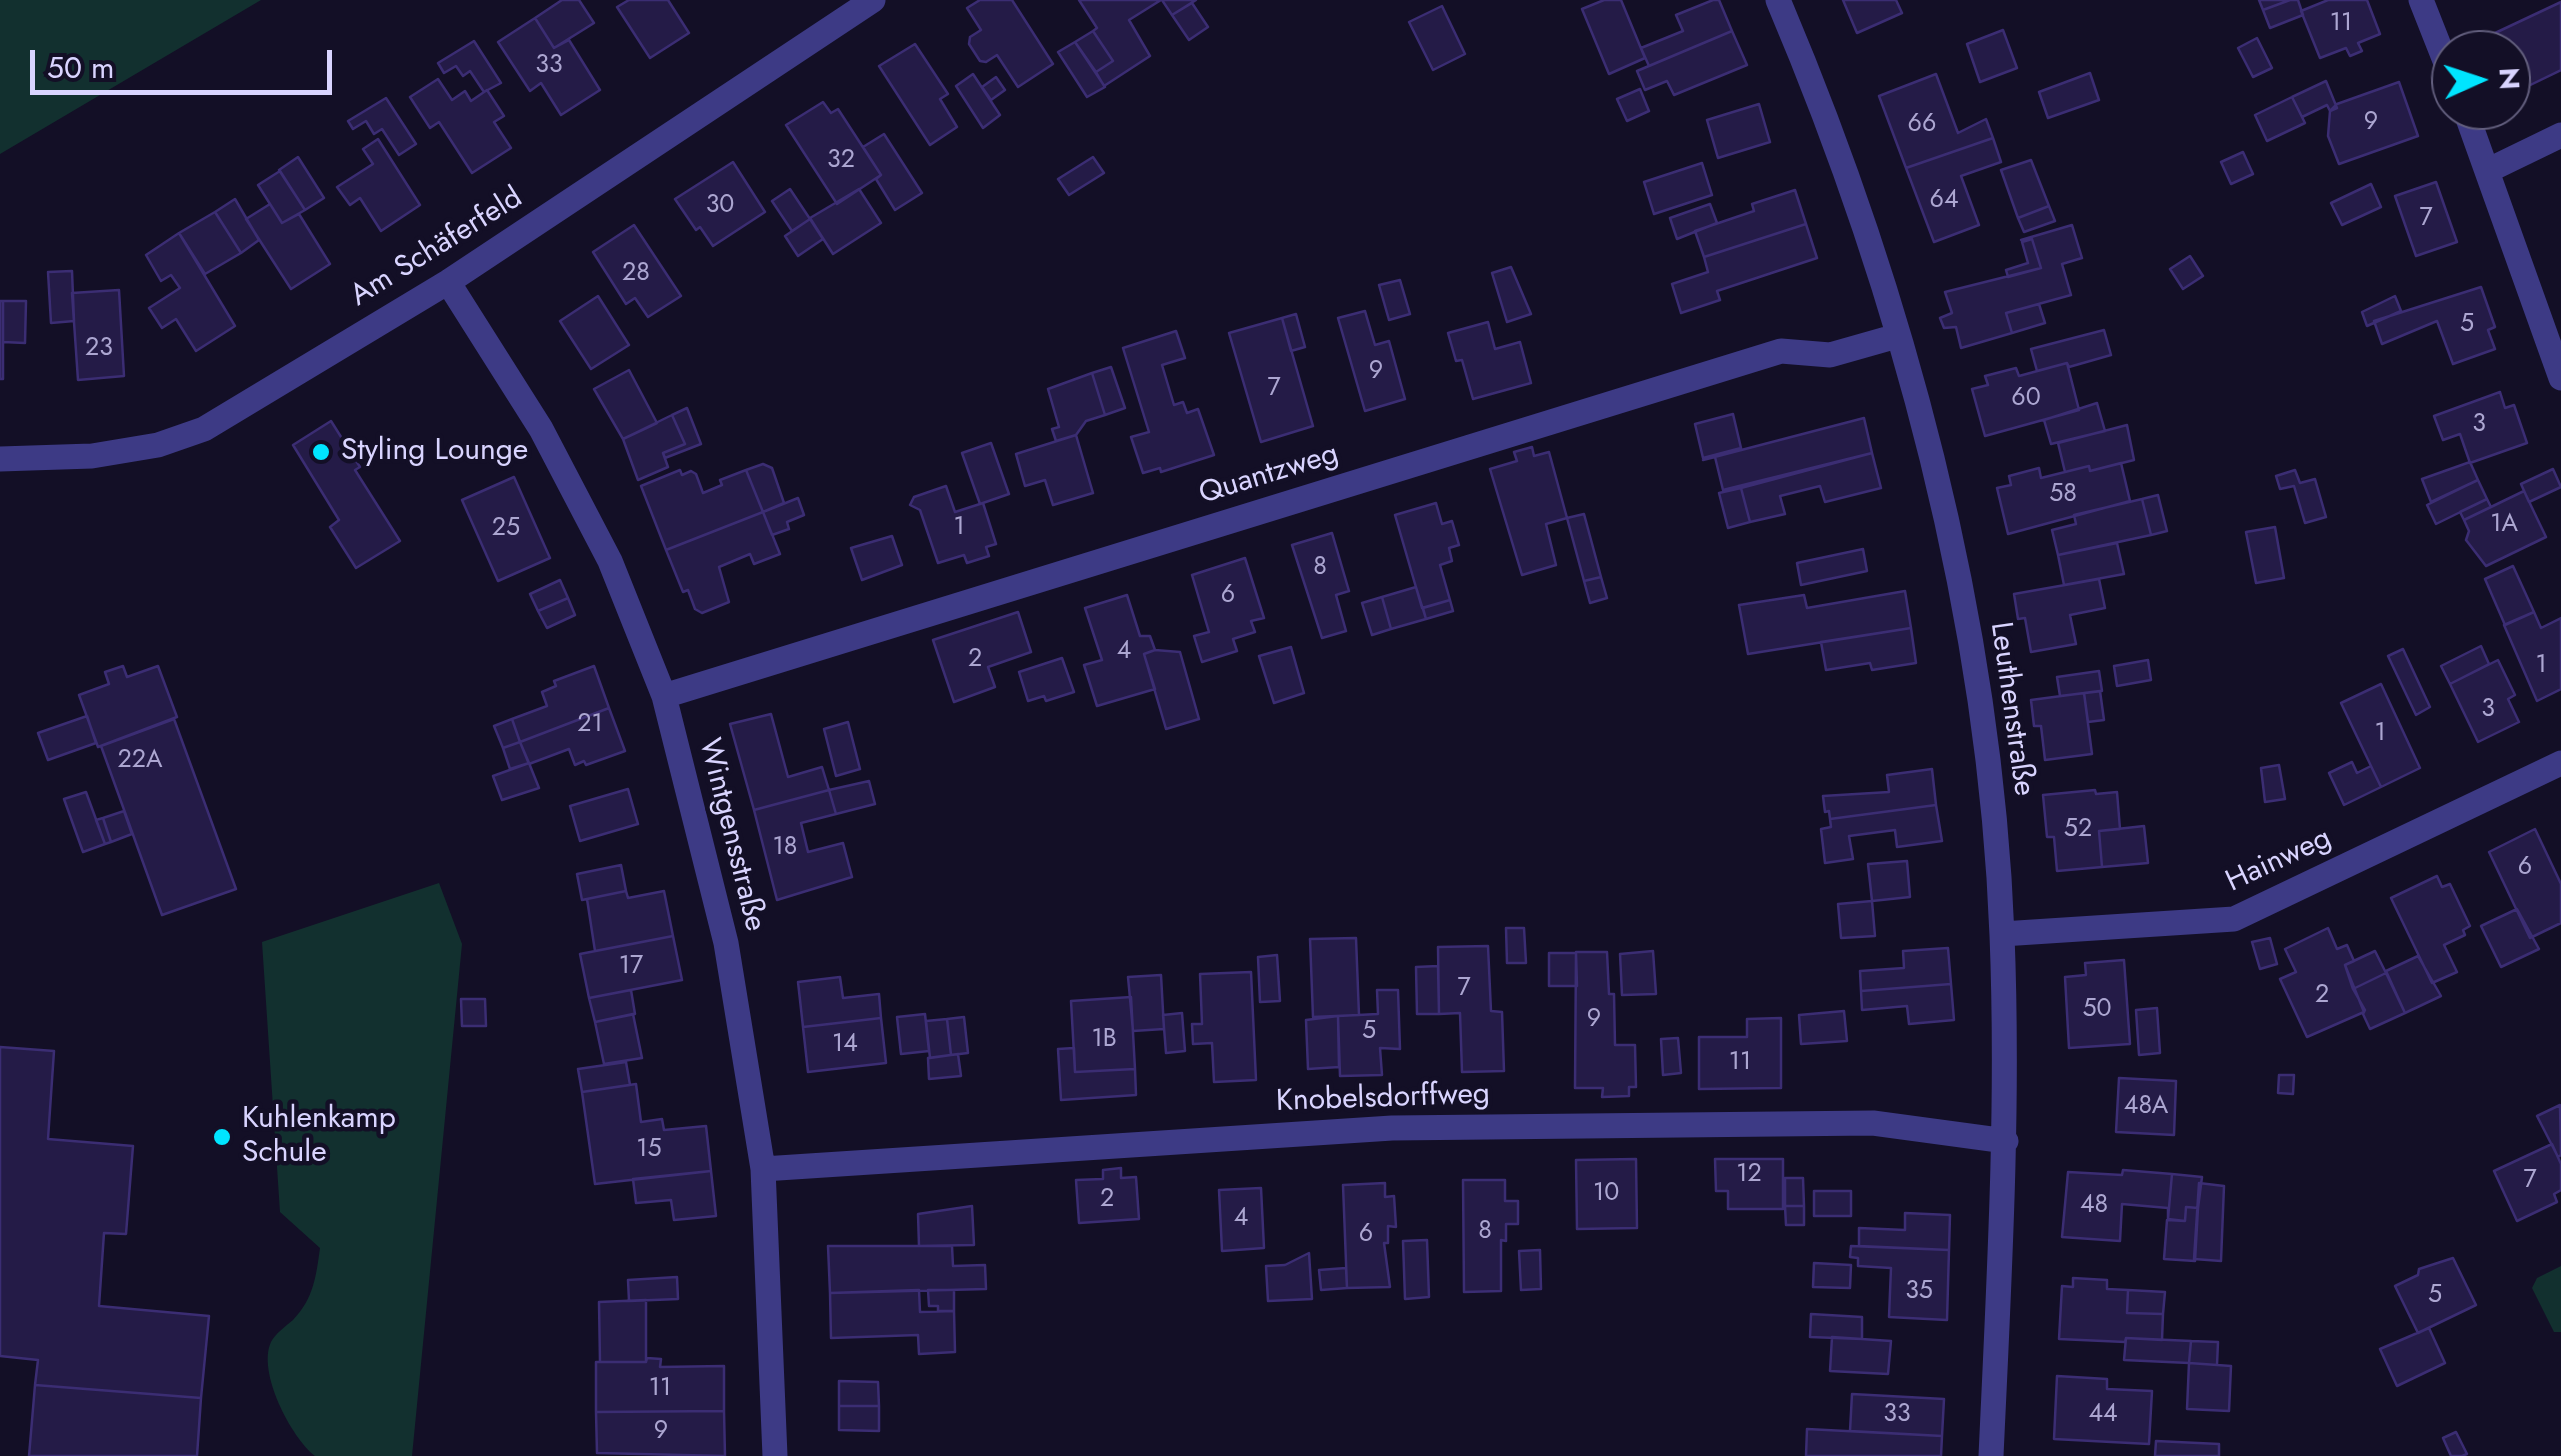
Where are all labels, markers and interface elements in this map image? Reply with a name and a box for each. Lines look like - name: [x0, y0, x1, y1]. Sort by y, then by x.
- house number: 11: [2330, 9, 2352, 39]
- scale bar: [35, 30, 338, 92]
- north arrow: [2431, 30, 2531, 130]
- text: 50 m: [47, 46, 114, 89]
- house number: 33: [535, 51, 563, 81]
- text: N: [2488, 66, 2531, 91]
- house number: 9: [2364, 108, 2378, 138]
- house number: 66: [1908, 110, 1936, 140]
- house number: 32: [827, 146, 855, 176]
- street label: Am Schäferfeld: [345, 181, 529, 315]
- house number: 64: [1930, 186, 1958, 216]
- house number: 30: [706, 191, 734, 221]
- house number: 7: [2419, 204, 2433, 234]
- house number: 28: [622, 259, 650, 289]
- house number: 5: [2460, 310, 2474, 340]
- house number: 23: [85, 334, 113, 364]
- house number: 9: [1369, 357, 1383, 387]
- house number: 7: [1267, 374, 1281, 404]
- house number: 60: [2011, 384, 2041, 414]
- house number: 3: [2472, 410, 2486, 440]
- place label: Styling Lounge: [341, 434, 528, 470]
- street label: Quantzweg: [1195, 437, 1343, 513]
- marker: Styling Lounge: [310, 441, 332, 463]
- house number: 58: [2049, 480, 2077, 510]
- house number: 1A: [2490, 510, 2518, 540]
- house number: 1: [953, 513, 965, 543]
- house number: 25: [492, 514, 520, 544]
- house number: 8: [1313, 553, 1327, 583]
- house number: 6: [1221, 581, 1235, 611]
- street label: Leuthenstraße: [1981, 620, 2041, 798]
- house number: 4: [1117, 637, 1131, 667]
- house number: 2: [968, 645, 982, 675]
- house number: 1: [2535, 651, 2547, 681]
- house number: 3: [2481, 695, 2495, 725]
- house number: 21: [577, 710, 603, 740]
- house number: 1: [2374, 719, 2386, 749]
- street label: Wintgensstraße: [690, 735, 772, 935]
- house number: 22A: [118, 746, 162, 776]
- house number: 52: [2064, 815, 2092, 845]
- street label: Hainweg: [2221, 821, 2337, 901]
- house number: 18: [773, 833, 797, 863]
- house number: 6: [2518, 853, 2532, 883]
- house number: 17: [619, 952, 643, 982]
- house number: 7: [1457, 974, 1471, 1004]
- house number: 2: [2315, 981, 2329, 1011]
- house number: 50: [2082, 995, 2112, 1025]
- house number: 9: [1587, 1005, 1601, 1035]
- house number: 5: [1362, 1017, 1376, 1047]
- house number: 1B: [1091, 1025, 1117, 1055]
- house number: 14: [832, 1030, 858, 1060]
- house number: 11: [1729, 1048, 1751, 1078]
- street label: Knobelsdorffweg: [1275, 1077, 1491, 1121]
- house number: 48A: [2124, 1092, 2168, 1122]
- place label: Kuhlenkamp Schule: [242, 1102, 396, 1172]
- marker: Kuhlenkamp Schule: [211, 1126, 233, 1148]
- house number: 15: [636, 1135, 662, 1165]
- house number: 12: [1736, 1160, 1762, 1190]
- house number: 7: [2523, 1166, 2537, 1196]
- house number: 10: [1593, 1179, 1619, 1209]
- house number: 2: [1100, 1185, 1114, 1215]
- house number: 48: [2080, 1191, 2108, 1221]
- house number: 4: [1234, 1204, 1248, 1234]
- house number: 8: [1478, 1217, 1492, 1247]
- house number: 6: [1359, 1220, 1373, 1250]
- house number: 35: [1905, 1277, 1933, 1307]
- house number: 5: [2428, 1281, 2442, 1311]
- house number: 11: [649, 1374, 671, 1404]
- house number: 33: [1883, 1400, 1911, 1430]
- house number: 44: [2088, 1400, 2118, 1430]
- house number: 9: [654, 1417, 668, 1447]

